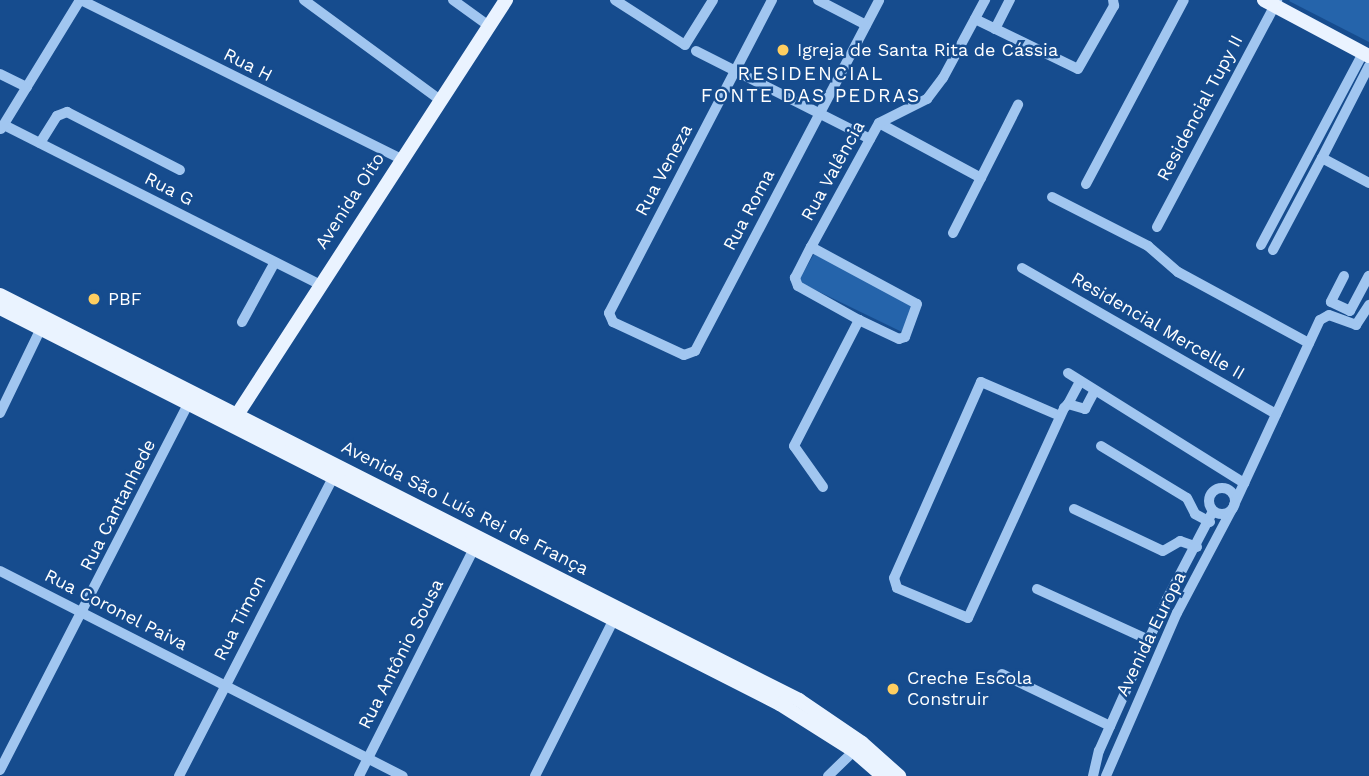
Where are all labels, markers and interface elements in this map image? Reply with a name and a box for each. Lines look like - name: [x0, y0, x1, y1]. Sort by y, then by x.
- street label: Residencial Tupy II: [1152, 31, 1248, 185]
- place label: Igreja de Santa Rita de Cássia: [797, 39, 1059, 61]
- marker: Igreja de Santa Rita de Cássia: [775, 42, 791, 58]
- street label: Rua H: [220, 43, 276, 87]
- district label: RESIDENCIAL FONTE DAS PEDRAS: [703, 63, 919, 107]
- street label: Rua Valência: [796, 117, 870, 225]
- street label: Rua Veneza: [631, 120, 697, 220]
- street label: Avenida Oito: [311, 149, 389, 253]
- street label: Rua Roma: [719, 166, 779, 254]
- street label: Rua G: [141, 168, 197, 210]
- street label: Residencial Mercelle II: [1067, 267, 1249, 385]
- place label: PBF: [108, 288, 142, 310]
- marker: PBF: [86, 291, 102, 307]
- street label: Rua Cantanhede: [76, 436, 160, 574]
- street label: Avenida São Luís Rei de França: [338, 436, 592, 580]
- street label: Rua Coronel Paiva: [40, 564, 192, 656]
- street label: Avenida Europa: [1111, 568, 1191, 700]
- street label: Rua Timon: [209, 571, 271, 665]
- street label: Rua Antônio Sousa: [354, 575, 448, 733]
- place label: Creche Escola Construir: [907, 668, 1032, 710]
- marker: Creche Escola Construir: [885, 681, 901, 697]

